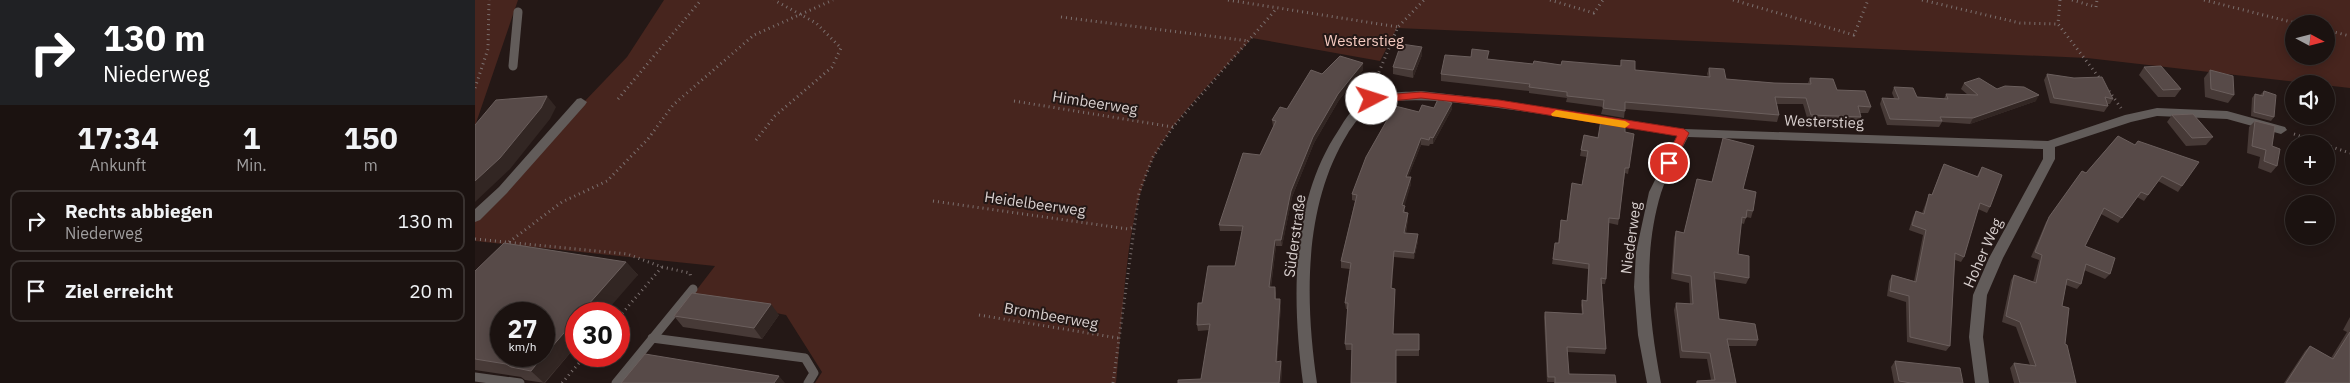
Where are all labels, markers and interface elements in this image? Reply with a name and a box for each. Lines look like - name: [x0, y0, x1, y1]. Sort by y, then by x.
- text: 130 m: [103, 15, 206, 61]
- north arrow: [2285, 15, 2335, 65]
- map controls: [2285, 15, 2335, 245]
- icon: right: [20, 20, 85, 85]
- park label: Westerstieg: [1324, 31, 1404, 50]
- text: Niederweg: [103, 59, 210, 88]
- position arrow: [1345, 72, 1397, 124]
- button: sound: [2285, 75, 2335, 125]
- street label: Himbeerweg: [1051, 86, 1139, 119]
- street label: Westerstieg: [1784, 111, 1864, 132]
- text: 17:34: [77, 118, 159, 157]
- text: 1: [242, 118, 260, 157]
- text: 150: [344, 118, 398, 157]
- button: +: [2285, 135, 2335, 185]
- pin: [1648, 142, 1690, 184]
- icon: arrive: [1655, 149, 1683, 177]
- text: Ankunft: [90, 155, 146, 175]
- text: Min.: [236, 155, 267, 175]
- text: m: [364, 155, 378, 175]
- street label: Heidelbeerweg: [983, 187, 1087, 220]
- street label: Süderstraße: [1279, 193, 1310, 279]
- button: −: [2285, 195, 2335, 245]
- text: Rechts abbiegen: [65, 199, 213, 223]
- street label: Niederweg: [1616, 201, 1645, 275]
- icon: right: [22, 207, 50, 235]
- text: 130 m: [398, 209, 453, 233]
- street label: Hoher Weg: [1959, 215, 2006, 291]
- text: Niederweg: [65, 223, 143, 243]
- icon: arrive: [22, 277, 50, 305]
- text: Ziel erreicht: [65, 279, 173, 303]
- text: 20 m: [409, 279, 453, 303]
- street label: Brombeerweg: [1003, 298, 1100, 333]
- speed limit sign: 30: [565, 302, 630, 367]
- text: 27: [507, 312, 538, 345]
- text: km/h: [508, 339, 537, 354]

